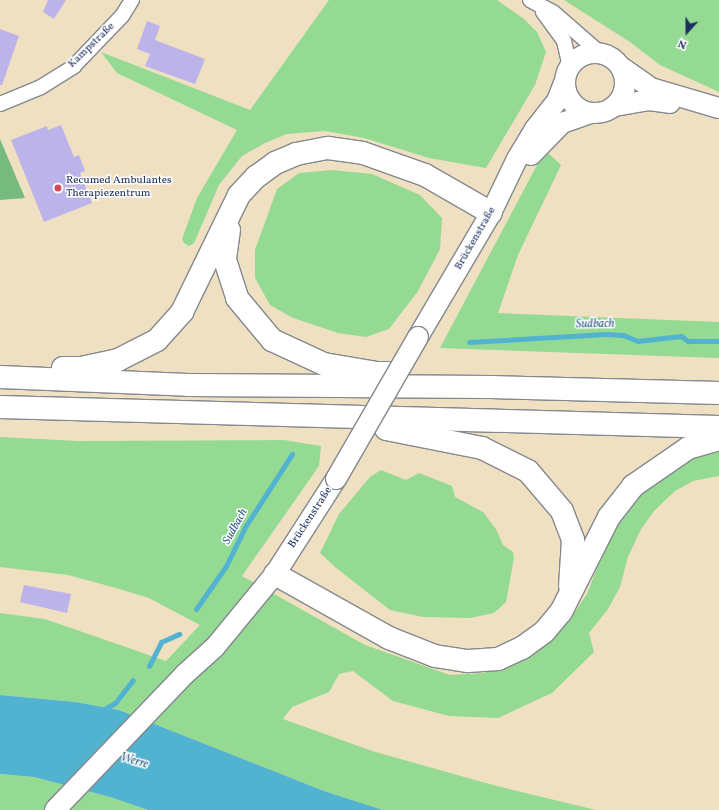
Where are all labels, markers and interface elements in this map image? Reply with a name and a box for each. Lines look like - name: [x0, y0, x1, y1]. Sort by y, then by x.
- north arrow: [667, 12, 707, 52]
- street label: Kampstraße: [66, 21, 118, 71]
- text: N: [676, 35, 689, 52]
- place label: Recumed Ambulantes Therapiezentrum: [66, 175, 172, 201]
- marker: Recumed Ambulantes Therapiezentrum: [53, 183, 63, 193]
- street label: Brückenstraße: [453, 205, 499, 273]
- water label: Sudbach: [576, 317, 614, 333]
- street label: Brückenstraße: [286, 485, 336, 551]
- water label: Sudbach: [220, 507, 252, 547]
- water label: Werre: [118, 751, 150, 773]

